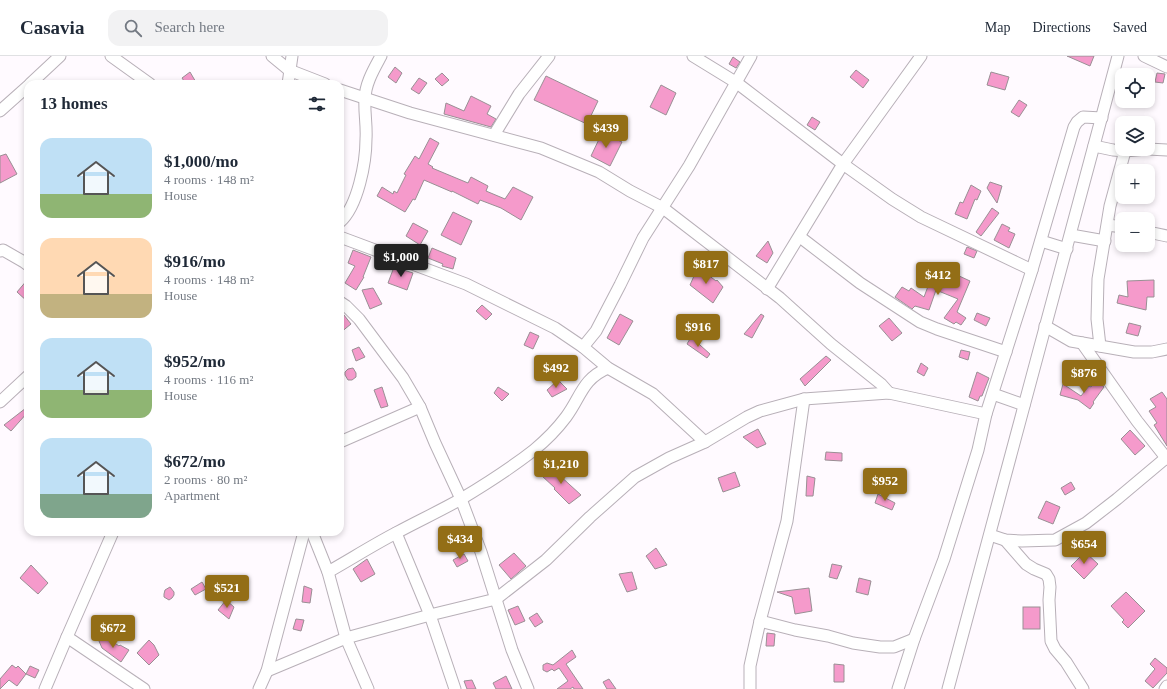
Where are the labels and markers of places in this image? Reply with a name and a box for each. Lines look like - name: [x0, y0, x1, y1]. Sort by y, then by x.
- pin: $439: [582, 115, 630, 149]
- pin: $1,000: [368, 244, 434, 278]
- pin: $817: [682, 251, 730, 285]
- pin: $412: [914, 262, 962, 296]
- pin: $916: [674, 314, 722, 348]
- pin: $492: [532, 355, 580, 389]
- pin: $876: [1060, 360, 1108, 394]
- pin: $1,210: [528, 451, 594, 485]
- pin: $952: [861, 468, 909, 502]
- pin: $434: [436, 526, 484, 560]
- pin: $654: [1060, 531, 1108, 565]
- pin: $521: [203, 575, 251, 609]
- pin: $672: [89, 615, 137, 649]

